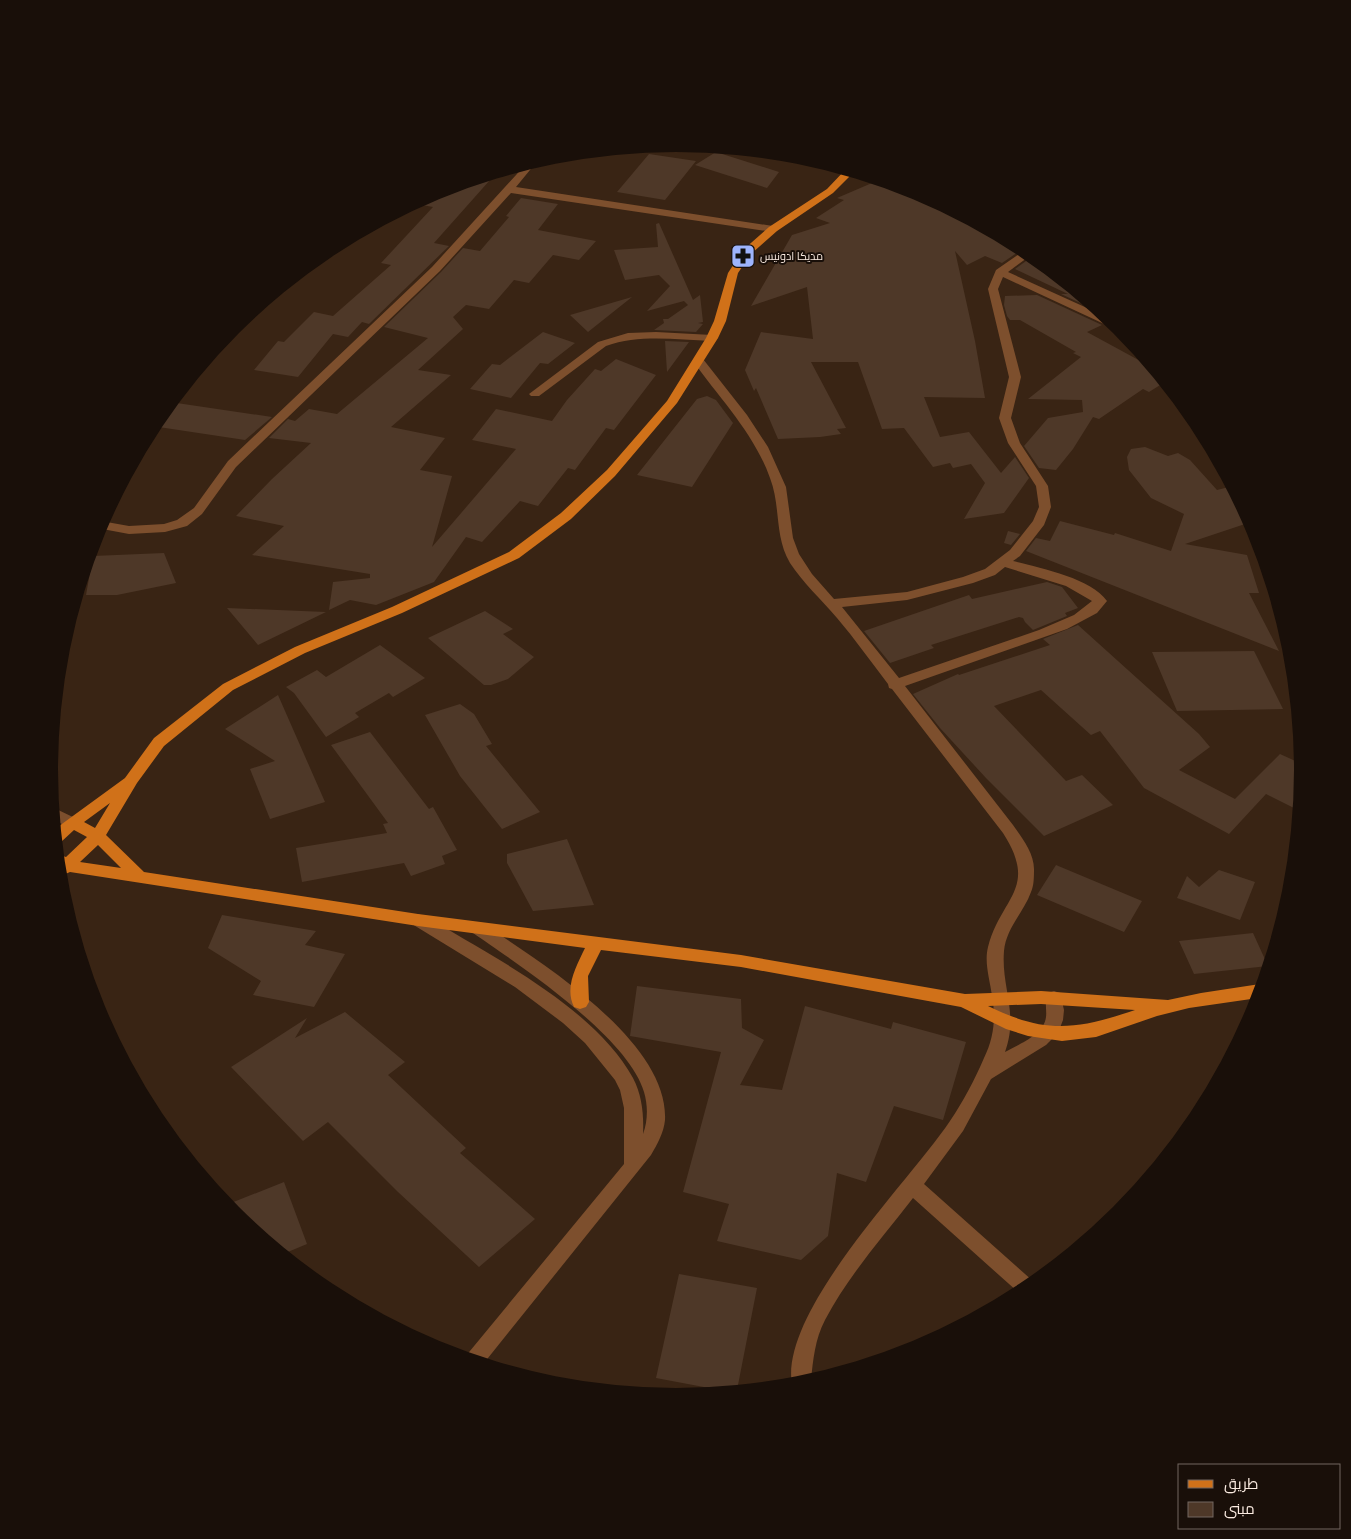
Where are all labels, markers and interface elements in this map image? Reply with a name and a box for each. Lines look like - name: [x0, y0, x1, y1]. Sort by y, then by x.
- pharmacy icon: مديكا ادونيس: [730, 243, 756, 269]
- place label: مديكا ادونيس: [760, 250, 823, 263]
- legend: [1178, 1464, 1341, 1529]
- text: طريق: [1224, 1475, 1258, 1494]
- text: مبنى: [1224, 1500, 1255, 1519]

